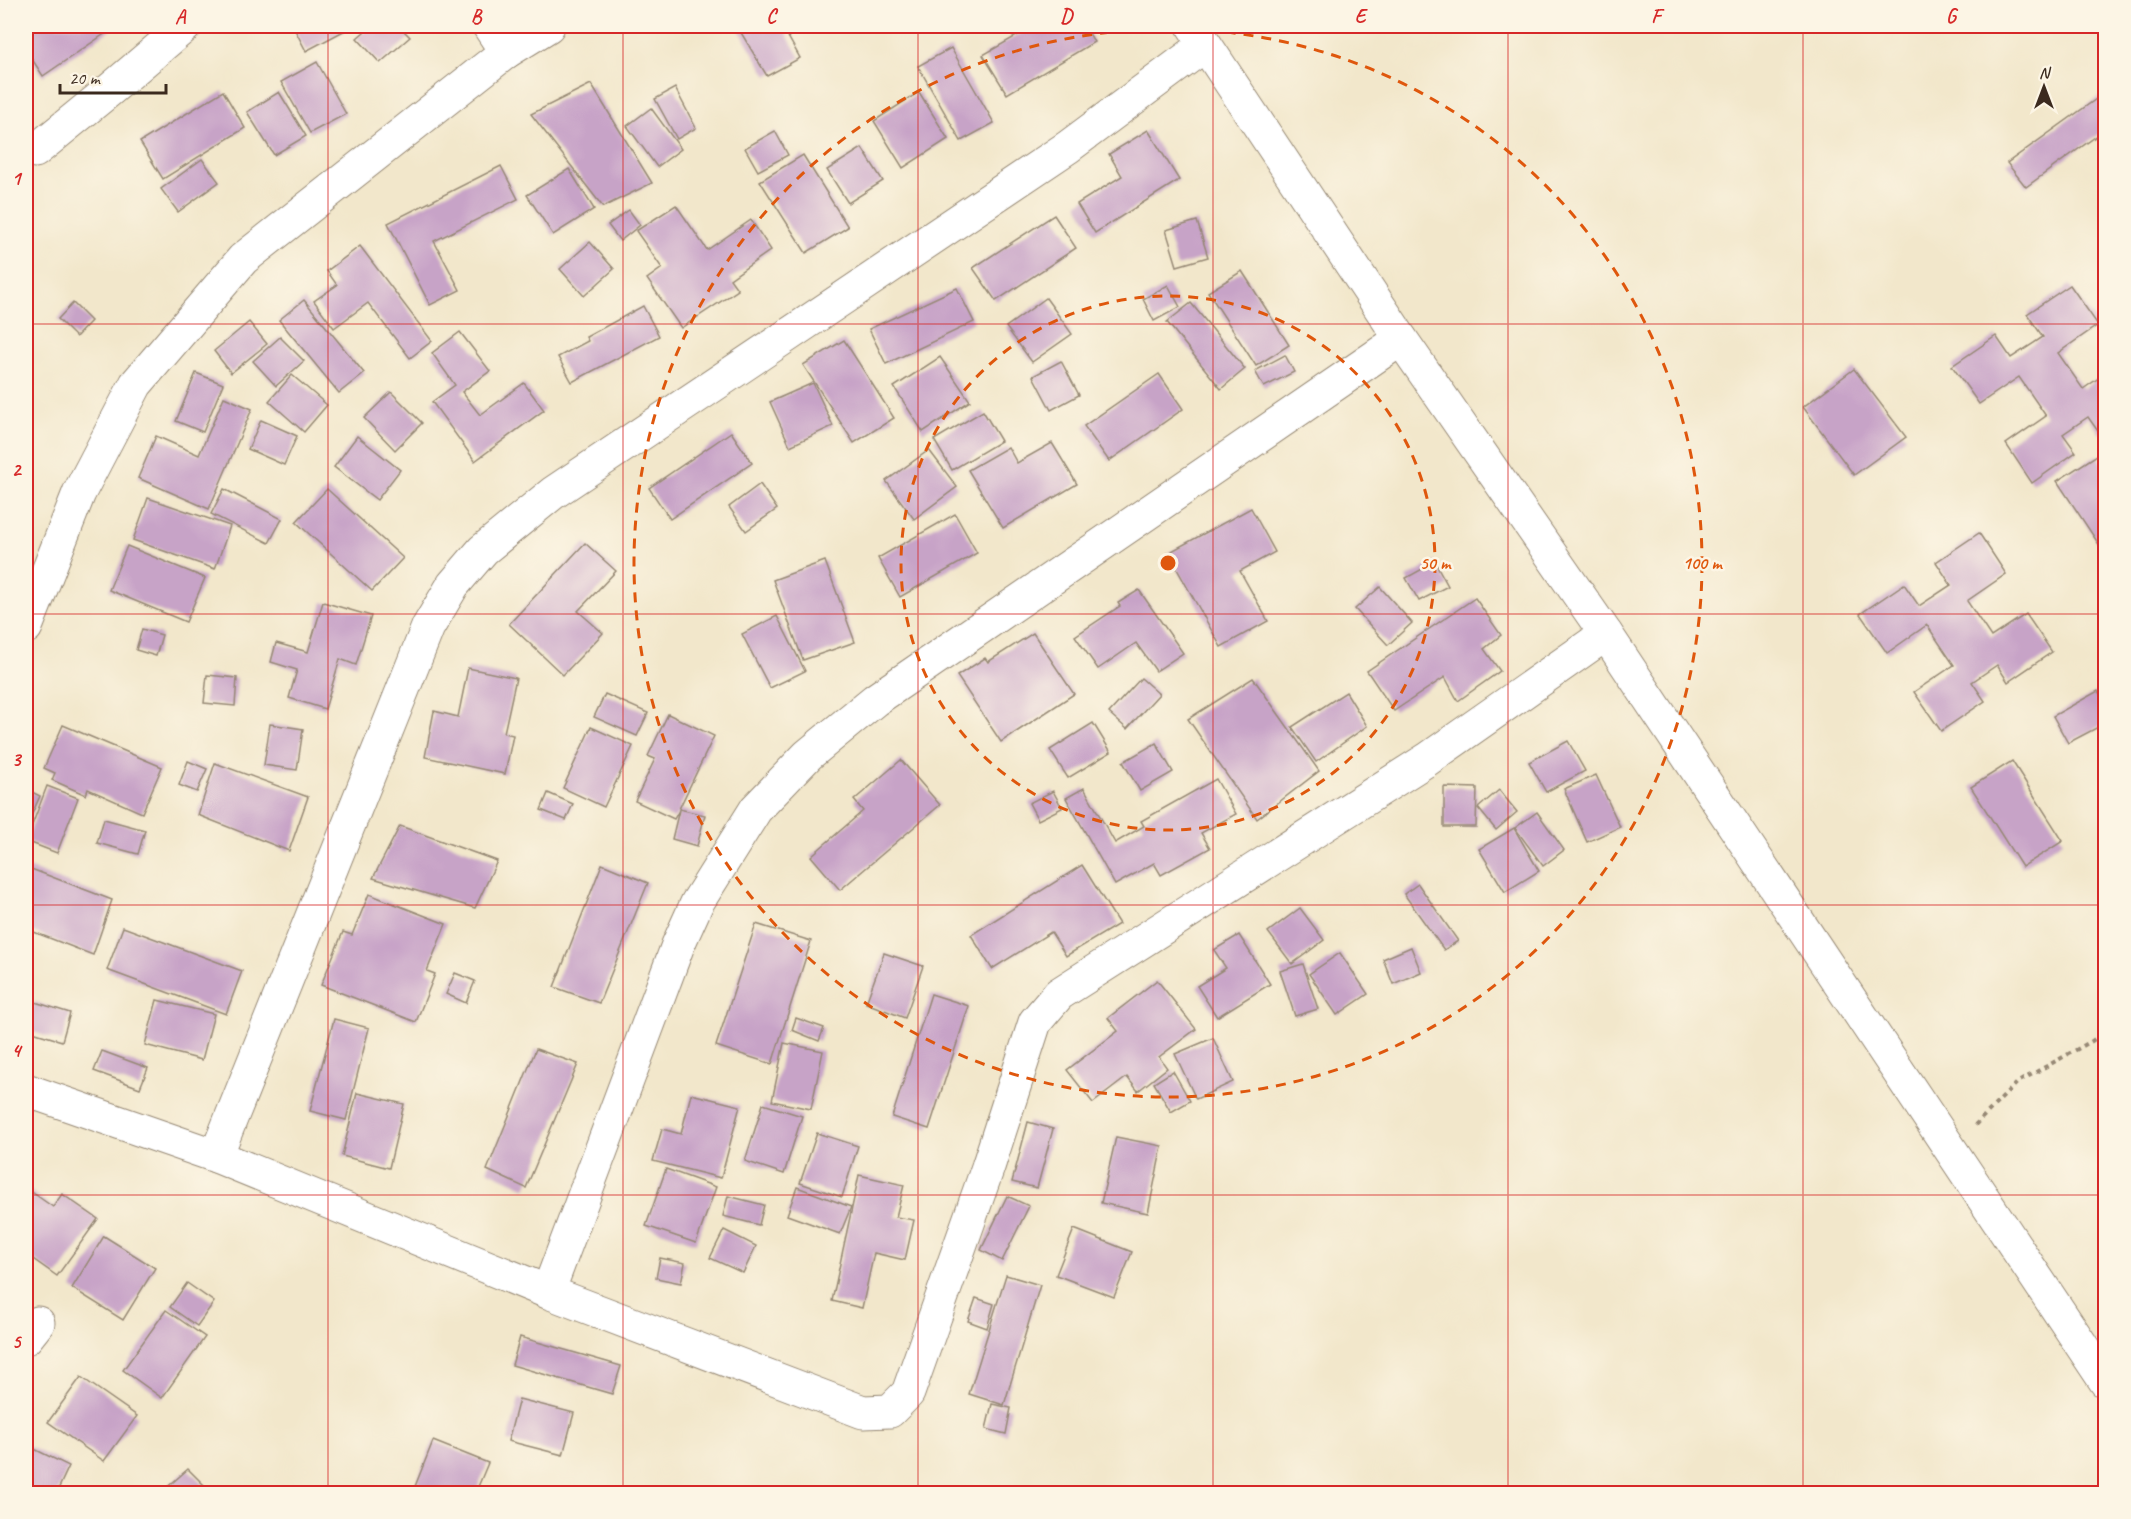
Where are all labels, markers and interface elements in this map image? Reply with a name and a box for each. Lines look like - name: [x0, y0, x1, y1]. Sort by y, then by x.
- text: A: [175, 4, 187, 29]
- text: B: [471, 4, 483, 29]
- text: C: [766, 4, 778, 29]
- text: D: [1060, 4, 1074, 29]
- text: E: [1355, 4, 1369, 29]
- text: F: [1651, 4, 1665, 29]
- text: G: [1946, 4, 1959, 29]
- scale bar: [60, 57, 166, 95]
- north arrow: [2014, 57, 2074, 117]
- text: N: [2039, 63, 2052, 83]
- text: 20 m: [69, 67, 102, 89]
- text: 1: [12, 166, 23, 191]
- text: 2: [12, 457, 23, 482]
- text: 50 m: [1420, 552, 1452, 574]
- text: 100 m: [1683, 552, 1723, 574]
- centre of rings: [1158, 553, 1178, 573]
- text: 3: [12, 747, 23, 772]
- text: 4: [12, 1038, 24, 1063]
- text: 5: [12, 1329, 23, 1354]

